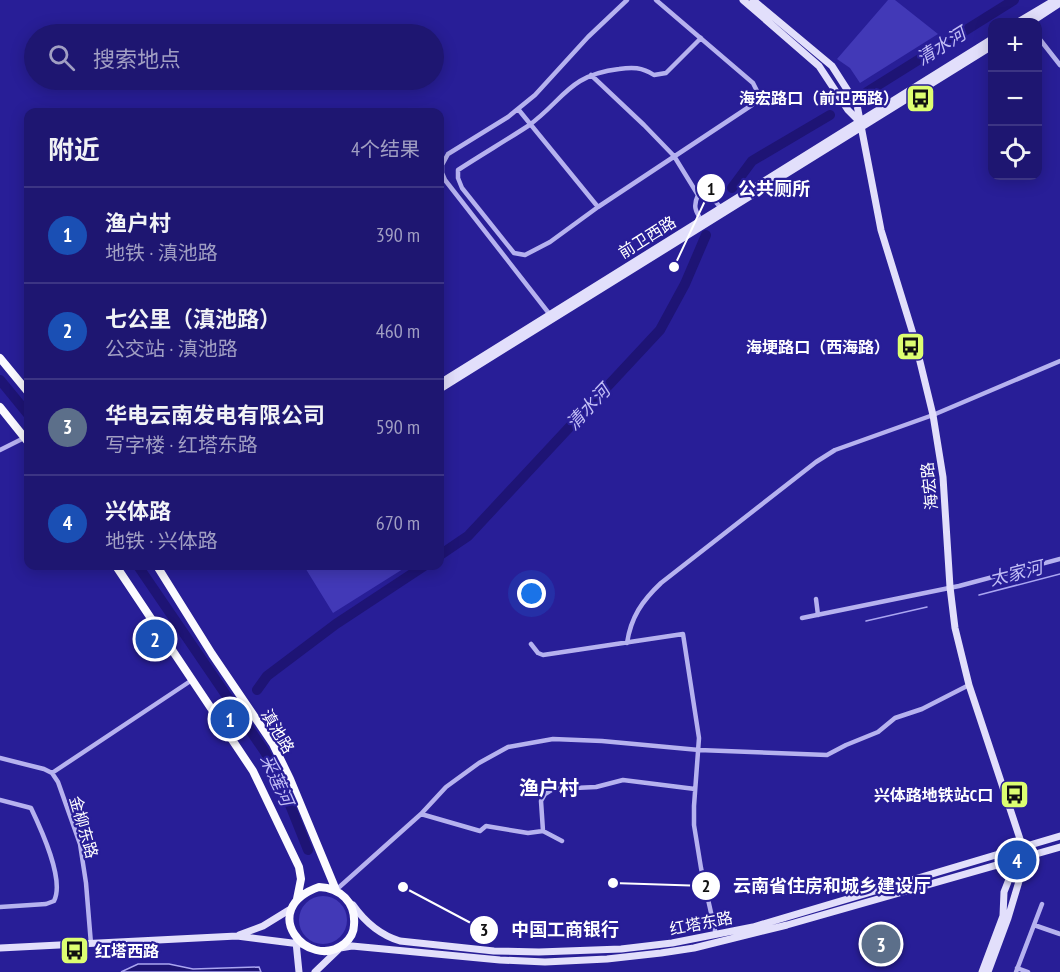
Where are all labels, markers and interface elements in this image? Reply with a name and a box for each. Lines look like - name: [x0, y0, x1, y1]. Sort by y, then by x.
- map controls: [988, 18, 1042, 180]
- button: +: [988, 18, 1042, 72]
- water label: 清水河: [912, 20, 973, 70]
- search box: [24, 24, 444, 90]
- icon: search: [45, 41, 78, 74]
- text: 搜索地点: [93, 45, 181, 73]
- button: −: [988, 72, 1042, 126]
- bus stop icon: 海宏路口（前卫西路）: [904, 82, 936, 114]
- place label: 海宏路口（前卫西路）: [739, 88, 899, 108]
- button: locate: [988, 126, 1042, 180]
- text: 附近: [48, 133, 100, 166]
- text: 4个结果: [351, 136, 420, 162]
- callout: 公共厕所: [696, 170, 822, 206]
- text: 1: [707, 177, 715, 200]
- text: 公共厕所: [738, 177, 810, 200]
- text: 渔户村: [105, 209, 171, 237]
- street label: 前卫西路: [615, 212, 679, 262]
- text: 1: [63, 222, 72, 248]
- text: 390 m: [376, 222, 420, 248]
- text: 地铁 · 滇池路: [105, 240, 218, 266]
- text: 七公里（滇池路）: [105, 305, 281, 333]
- text: 2: [63, 318, 72, 344]
- text: 460 m: [376, 318, 420, 344]
- bus stop icon: 海埂路口（西海路）: [895, 331, 927, 363]
- text: 公交站 · 滇池路: [105, 336, 238, 362]
- place label: 海埂路口（西海路）: [746, 337, 890, 357]
- water label: 清水河: [561, 377, 617, 435]
- text: 华电云南发电有限公司: [105, 401, 325, 429]
- text: 3: [63, 414, 72, 440]
- text: 590 m: [376, 414, 420, 440]
- text: 写字楼 · 红塔东路: [105, 432, 258, 458]
- street label: 海宏路: [917, 461, 941, 511]
- text: 兴体路: [105, 497, 171, 525]
- text: 4: [63, 510, 72, 536]
- text: 670 m: [376, 510, 420, 536]
- text: 地铁 · 兴体路: [105, 528, 218, 554]
- water label: 太家河: [987, 555, 1048, 591]
- your location: [517, 579, 546, 608]
- pin: 2: [136, 616, 174, 662]
- pin: 1: [210, 696, 250, 742]
- street label: 滇池路: [257, 705, 299, 757]
- water label: 采莲河: [256, 751, 300, 812]
- district label: 渔户村: [519, 775, 579, 801]
- bus stop icon: 兴体路地铁站C口: [998, 779, 1030, 811]
- place label: 兴体路地铁站C口: [874, 785, 993, 805]
- street label: 金柳东路: [66, 793, 102, 861]
- pin: 4: [998, 838, 1036, 882]
- callout: 云南省住房和城乡建设厅: [691, 868, 943, 904]
- text: 2: [702, 874, 710, 897]
- text: 云南省住房和城乡建设厅: [733, 874, 931, 897]
- street label: 红塔东路: [668, 907, 734, 939]
- callout: 中国工商银行: [469, 912, 631, 948]
- text: 3: [480, 918, 488, 941]
- text: 中国工商银行: [511, 918, 619, 941]
- pin: 3: [862, 922, 900, 966]
- bus stop icon: 红塔西路: [58, 935, 90, 967]
- place label: 红塔西路: [95, 941, 159, 961]

